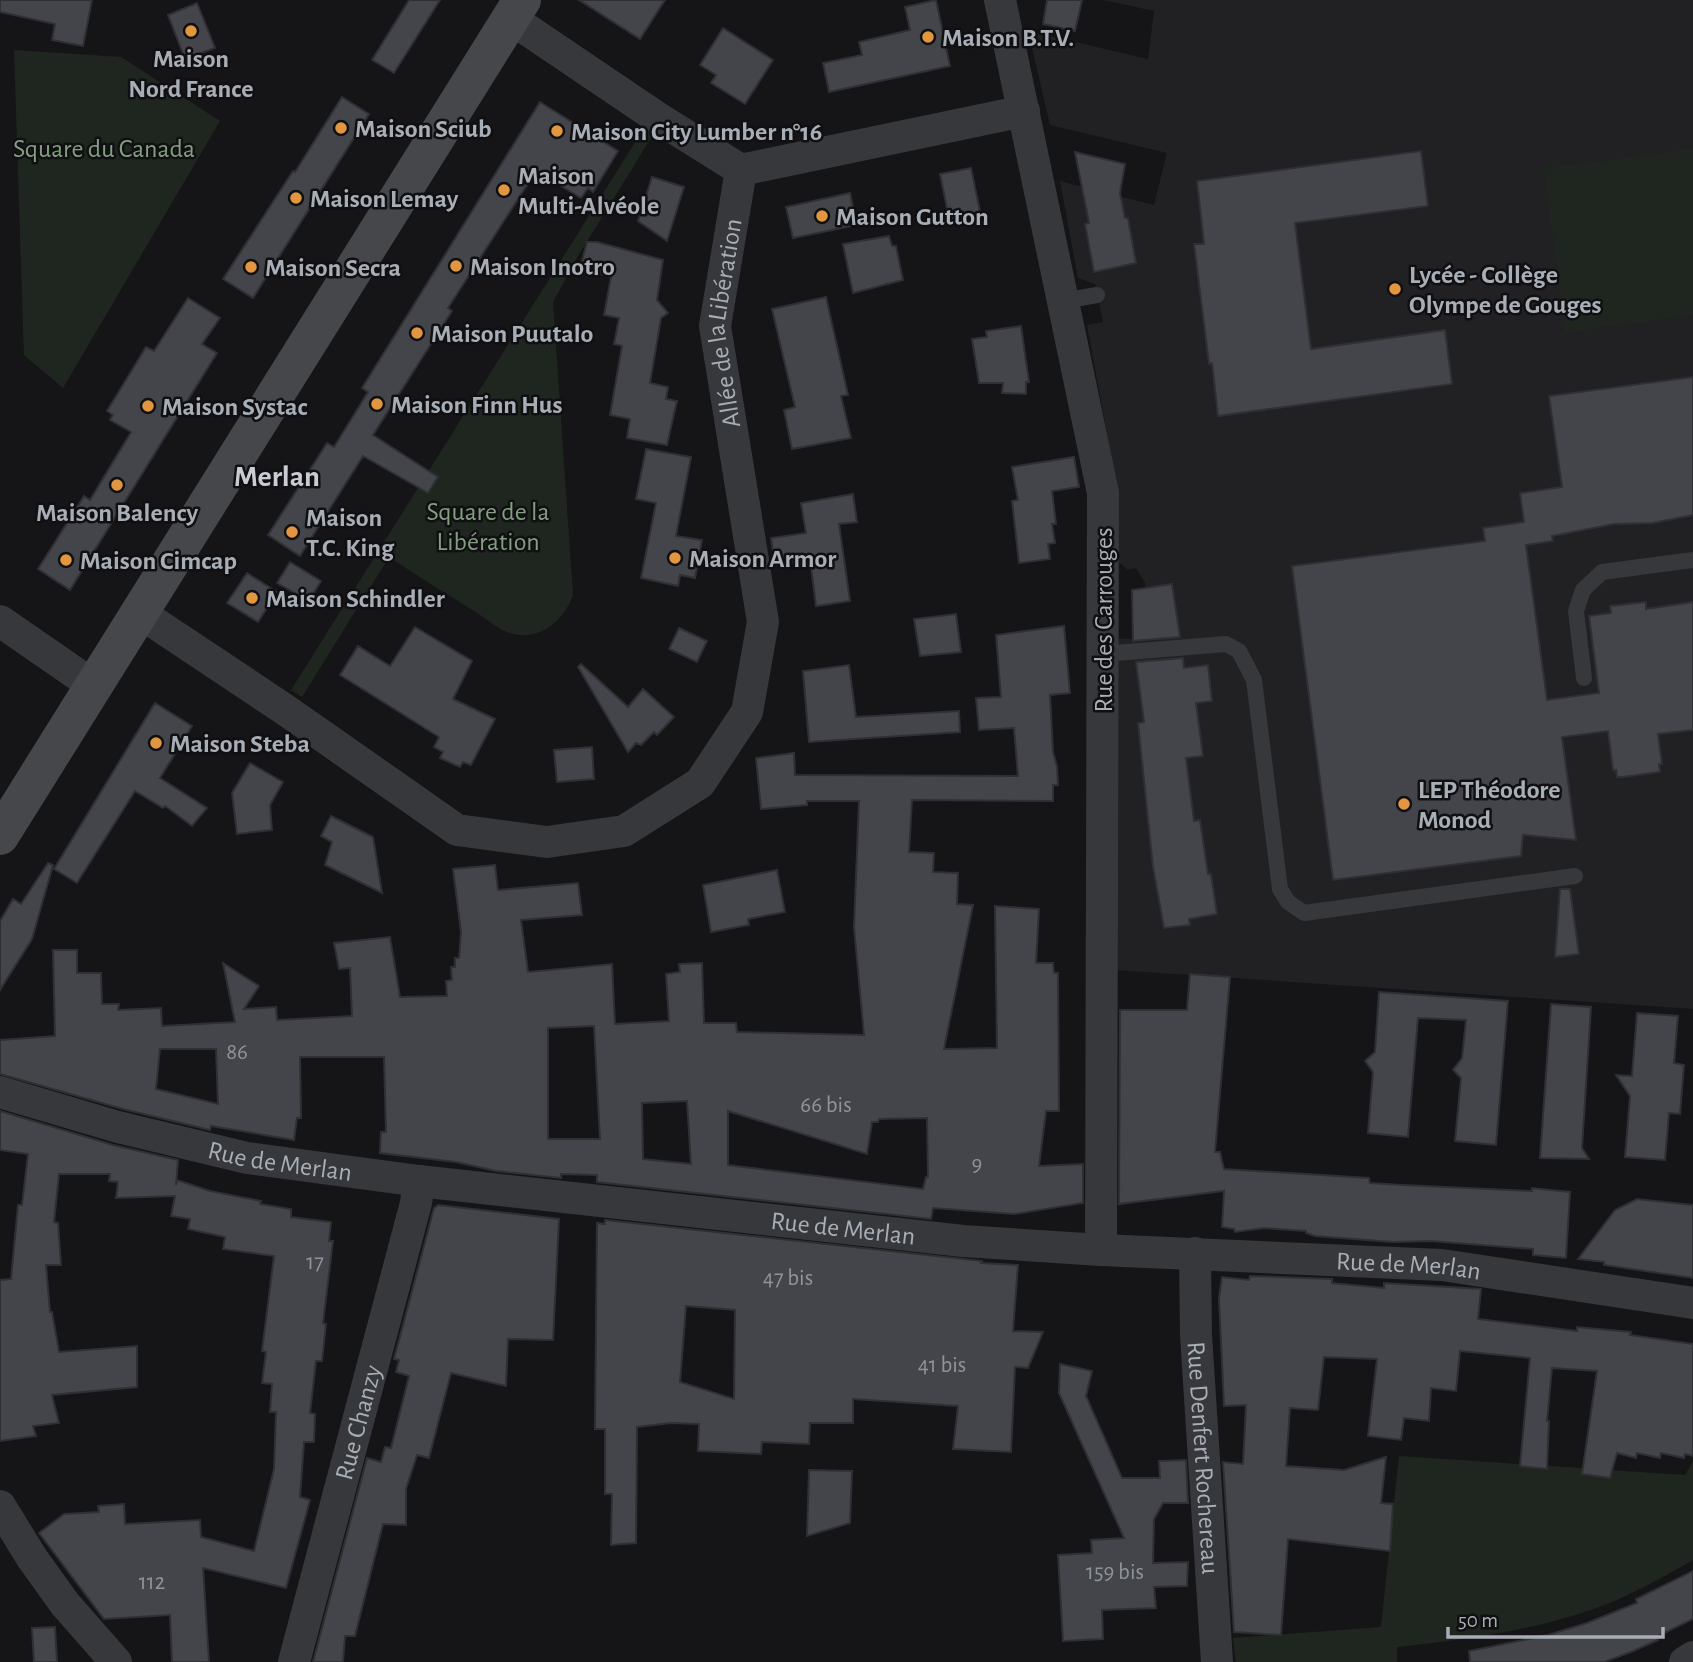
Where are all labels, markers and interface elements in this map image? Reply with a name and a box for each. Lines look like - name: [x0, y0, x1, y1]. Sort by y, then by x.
- marker: Maison Nord France: [183, 23, 199, 39]
- place label: Maison B.T.V.: [942, 25, 1074, 51]
- marker: Maison B.T.V.: [920, 29, 936, 45]
- place label: Maison Nord France: [128, 46, 254, 102]
- place label: Maison Sciub: [355, 116, 492, 142]
- place label: Maison City Lumber n°16: [571, 119, 822, 145]
- marker: Maison Sciub: [333, 120, 349, 136]
- marker: Maison City Lumber n°16: [549, 123, 565, 139]
- park label: Square du Canada: [13, 136, 195, 162]
- place label: Maison Multi-Alvéole: [518, 163, 659, 219]
- marker: Maison Multi-Alvéole: [496, 182, 512, 198]
- place label: Maison Lemay: [310, 186, 459, 212]
- marker: Maison Lemay: [288, 190, 304, 206]
- place label: Maison Gutton: [836, 204, 989, 230]
- marker: Maison Gutton: [814, 208, 830, 224]
- street label: Allée de la Libération: [703, 217, 747, 430]
- place label: Maison Inotro: [470, 254, 615, 280]
- place label: Maison Secra: [265, 255, 401, 281]
- marker: Maison Inotro: [448, 258, 464, 274]
- marker: Maison Secra: [243, 259, 259, 275]
- place label: Lycée - Collège Olympe de Gouges: [1409, 262, 1601, 318]
- marker: Lycée - Collège Olympe de Gouges: [1387, 281, 1403, 297]
- place label: Maison Puutalo: [431, 321, 594, 347]
- marker: Maison Puutalo: [409, 325, 425, 341]
- place label: Maison Finn Hus: [391, 392, 562, 418]
- place label: Maison Systac: [162, 394, 307, 420]
- marker: Maison Finn Hus: [369, 396, 385, 412]
- marker: Maison Systac: [140, 398, 156, 414]
- district label: Merlan: [234, 462, 320, 492]
- marker: Maison Balency: [109, 477, 125, 493]
- park label: Square de la Libération: [427, 499, 549, 555]
- place label: Maison Balency: [36, 500, 198, 526]
- place label: Maison T.C. King: [306, 505, 395, 561]
- marker: Maison T.C. King: [284, 524, 300, 540]
- street label: Rue des Carrouges: [1091, 527, 1117, 713]
- place label: Maison Armor: [689, 546, 836, 572]
- place label: Maison Cimcap: [80, 548, 237, 574]
- marker: Maison Armor: [667, 550, 683, 566]
- marker: Maison Cimcap: [58, 552, 74, 568]
- place label: Maison Schindler: [266, 586, 445, 612]
- marker: Maison Schindler: [244, 590, 260, 606]
- place label: Maison Steba: [170, 731, 310, 757]
- marker: Maison Steba: [148, 735, 164, 751]
- place label: LEP Théodore Monod: [1418, 777, 1561, 833]
- marker: LEP Théodore Monod: [1396, 796, 1412, 812]
- house number: 86: [226, 1041, 248, 1064]
- house number: 66 bis: [800, 1094, 852, 1117]
- street label: Rue de Merlan: [205, 1137, 354, 1186]
- house number: 9: [972, 1153, 982, 1176]
- street label: Rue de Merlan: [769, 1208, 917, 1250]
- street label: Rue de Merlan: [1336, 1248, 1483, 1285]
- house number: 17: [306, 1251, 324, 1274]
- house number: 47 bis: [763, 1267, 813, 1290]
- street label: Rue Denfert Rochereau: [1182, 1341, 1223, 1575]
- house number: 41 bis: [918, 1354, 966, 1377]
- street label: Rue Chanzy: [331, 1362, 386, 1483]
- house number: 159 bis: [1086, 1561, 1144, 1584]
- house number: 112: [139, 1571, 165, 1594]
- scale bar: [1448, 1596, 1663, 1640]
- text: 50 m: [1458, 1610, 1498, 1631]

